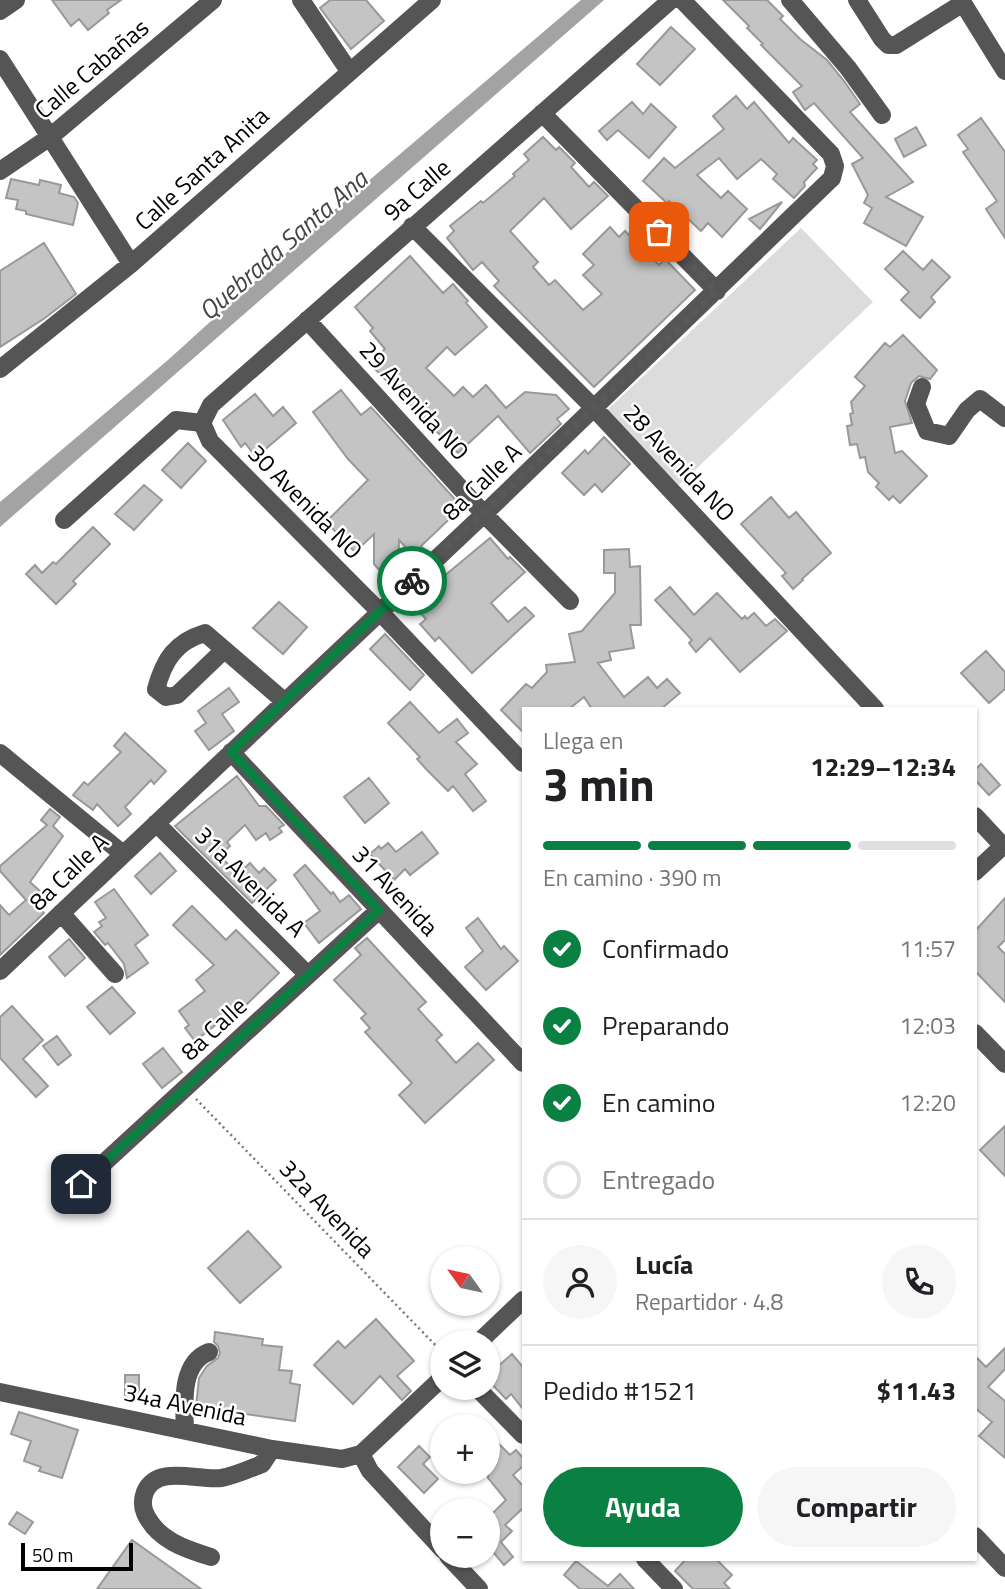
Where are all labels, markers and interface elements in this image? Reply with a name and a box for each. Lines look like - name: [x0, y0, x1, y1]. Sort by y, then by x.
- street label: Calle Cabañas: [26, 10, 156, 127]
- street label: Calle Santa Anita: [126, 98, 277, 239]
- street label: 9a Calle: [375, 150, 458, 229]
- water label: Quebrada Santa Ana: [189, 159, 377, 329]
- pin: [629, 202, 689, 262]
- icon: bag: [640, 213, 678, 251]
- street label: 29 Avenida NO: [351, 333, 478, 468]
- street label: 28 Avenida NO: [616, 395, 744, 529]
- street label: 8a Calle A: [433, 434, 529, 528]
- street label: 30 Avenida NO: [240, 436, 371, 567]
- courier: [377, 546, 447, 616]
- icon: bike: [393, 562, 431, 600]
- text: Llega en: [543, 723, 623, 758]
- text: 12:29–12:34: [810, 747, 956, 786]
- text: 3 min: [543, 749, 655, 819]
- street label: 31a Avenida A: [187, 818, 314, 945]
- street label: 8a Calle A: [20, 824, 116, 918]
- street label: 31 Avenida: [344, 837, 447, 944]
- text: En camino · 390 m: [543, 860, 721, 895]
- text: Confirmado: [602, 929, 729, 968]
- icon: check: [543, 930, 581, 968]
- text: 11:57: [899, 931, 956, 966]
- street label: 8a Calle: [172, 988, 254, 1068]
- text: Preparando: [602, 1006, 729, 1045]
- icon: check: [543, 1007, 581, 1045]
- text: 12:03: [899, 1008, 956, 1043]
- text: En camino: [602, 1083, 716, 1122]
- icon: check: [543, 1084, 581, 1122]
- text: 12:20: [899, 1085, 956, 1120]
- street label: 32a Avenida: [272, 1151, 384, 1266]
- pin: [51, 1154, 111, 1214]
- text: Entregado: [602, 1160, 715, 1199]
- icon: home: [62, 1165, 100, 1203]
- button: person: [543, 1245, 617, 1319]
- text: Lucía: [635, 1245, 693, 1284]
- button: phone: [882, 1245, 956, 1319]
- north arrow: [430, 1246, 500, 1316]
- map controls: [430, 1246, 500, 1568]
- text: Repartidor · 4.8: [635, 1284, 783, 1319]
- button: layers: [430, 1330, 500, 1400]
- text: Pedido #1521: [543, 1371, 697, 1410]
- text: $11.43: [877, 1371, 956, 1410]
- street label: 34a Avenida: [121, 1373, 250, 1435]
- button: +: [430, 1414, 500, 1484]
- button: Ayuda: [543, 1467, 743, 1547]
- button: Compartir: [757, 1467, 956, 1547]
- button: −: [430, 1498, 500, 1568]
- scale bar: [21, 1540, 133, 1572]
- text: 50 m: [32, 1540, 73, 1569]

